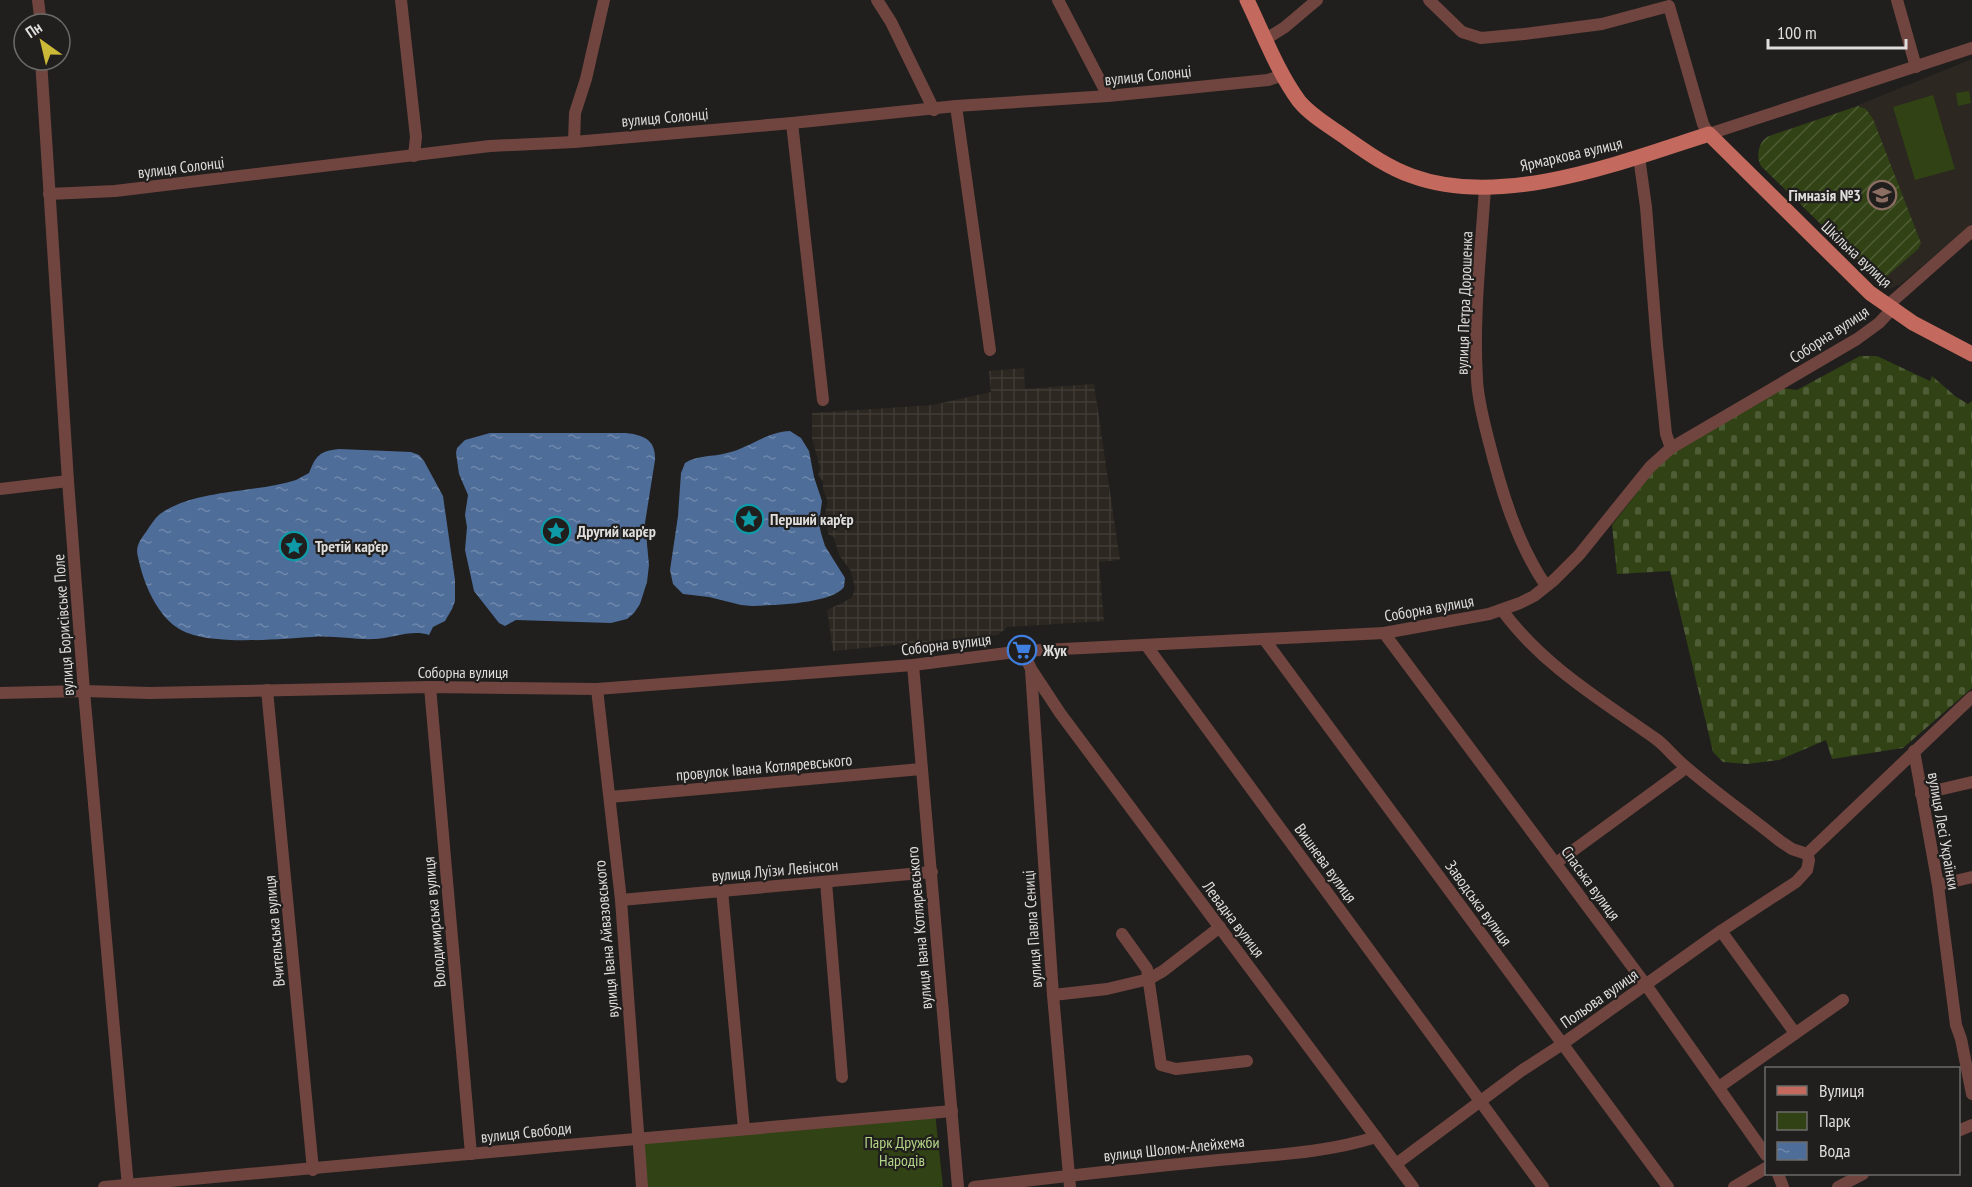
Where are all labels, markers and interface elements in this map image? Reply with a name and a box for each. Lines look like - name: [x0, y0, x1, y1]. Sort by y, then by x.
- north arrow: [12, 12, 72, 72]
- scale bar: [1768, 12, 1906, 50]
- text: Пн: [22, 17, 46, 42]
- text: 100 m: [1777, 21, 1817, 44]
- street label: вулиця Солонці: [1104, 60, 1192, 90]
- street label: вулиця Солонці: [621, 103, 709, 131]
- street label: Ярмаркова вулиця: [1518, 133, 1624, 175]
- street label: вулиця Солонці: [137, 152, 225, 182]
- school or university icon: Гімназія №3: [1866, 179, 1898, 211]
- place label: Гімназія №3: [1788, 185, 1861, 205]
- street label: Шкільна вулиця: [1818, 216, 1896, 292]
- street label: вулиця Петра Дорошенка: [1451, 231, 1477, 375]
- street label: Соборна вулиця: [1786, 301, 1872, 367]
- place icon: Перший кар’єр: [733, 503, 765, 535]
- place label: Перший кар’єр: [770, 509, 854, 529]
- place icon: Другий кар’єр: [540, 515, 572, 547]
- place label: Другий кар’єр: [577, 521, 656, 541]
- place icon: Третій кар’єр: [278, 530, 310, 562]
- place label: Третій кар’єр: [315, 536, 388, 556]
- street label: вулиця Борисівське Поле: [48, 553, 78, 697]
- street label: Соборна вулиця: [1383, 590, 1475, 626]
- street label: Соборна вулиця: [900, 629, 992, 659]
- supermarket icon: Жук: [1006, 634, 1038, 666]
- place label: Жук: [1042, 640, 1067, 660]
- street label: Соборна вулиця: [418, 662, 508, 682]
- street label: провулок Івана Котляревського: [675, 749, 853, 785]
- street label: вулиця Лесі Українки: [1924, 771, 1964, 891]
- street label: Вишнева вулиця: [1291, 820, 1361, 906]
- street label: Спаська вулиця: [1557, 842, 1625, 924]
- street label: вулиця Івана Котляревського: [902, 846, 936, 1010]
- street label: вулиця Луїзи Левінсон: [711, 854, 839, 885]
- street label: Володимирська вулиця: [418, 856, 450, 988]
- street label: Заводська вулиця: [1441, 856, 1517, 950]
- street label: вулиця Івана Айвазовського: [589, 859, 623, 1019]
- street label: вулиця Павла Сениці: [1018, 869, 1046, 989]
- street label: Вчительська вулиця: [259, 875, 289, 987]
- street label: Левадна вулиця: [1198, 876, 1269, 961]
- street label: Польова вулиця: [1556, 964, 1642, 1032]
- legend: [1765, 1067, 1960, 1175]
- text: Вулиця: [1819, 1079, 1864, 1102]
- text: Парк: [1819, 1109, 1850, 1132]
- street label: вулиця Свободи: [480, 1117, 572, 1147]
- street label: вулиця Шолом-Алейхема: [1102, 1131, 1246, 1165]
- park label: Парк Дружби Народів: [864, 1132, 940, 1170]
- text: Вода: [1819, 1139, 1850, 1162]

